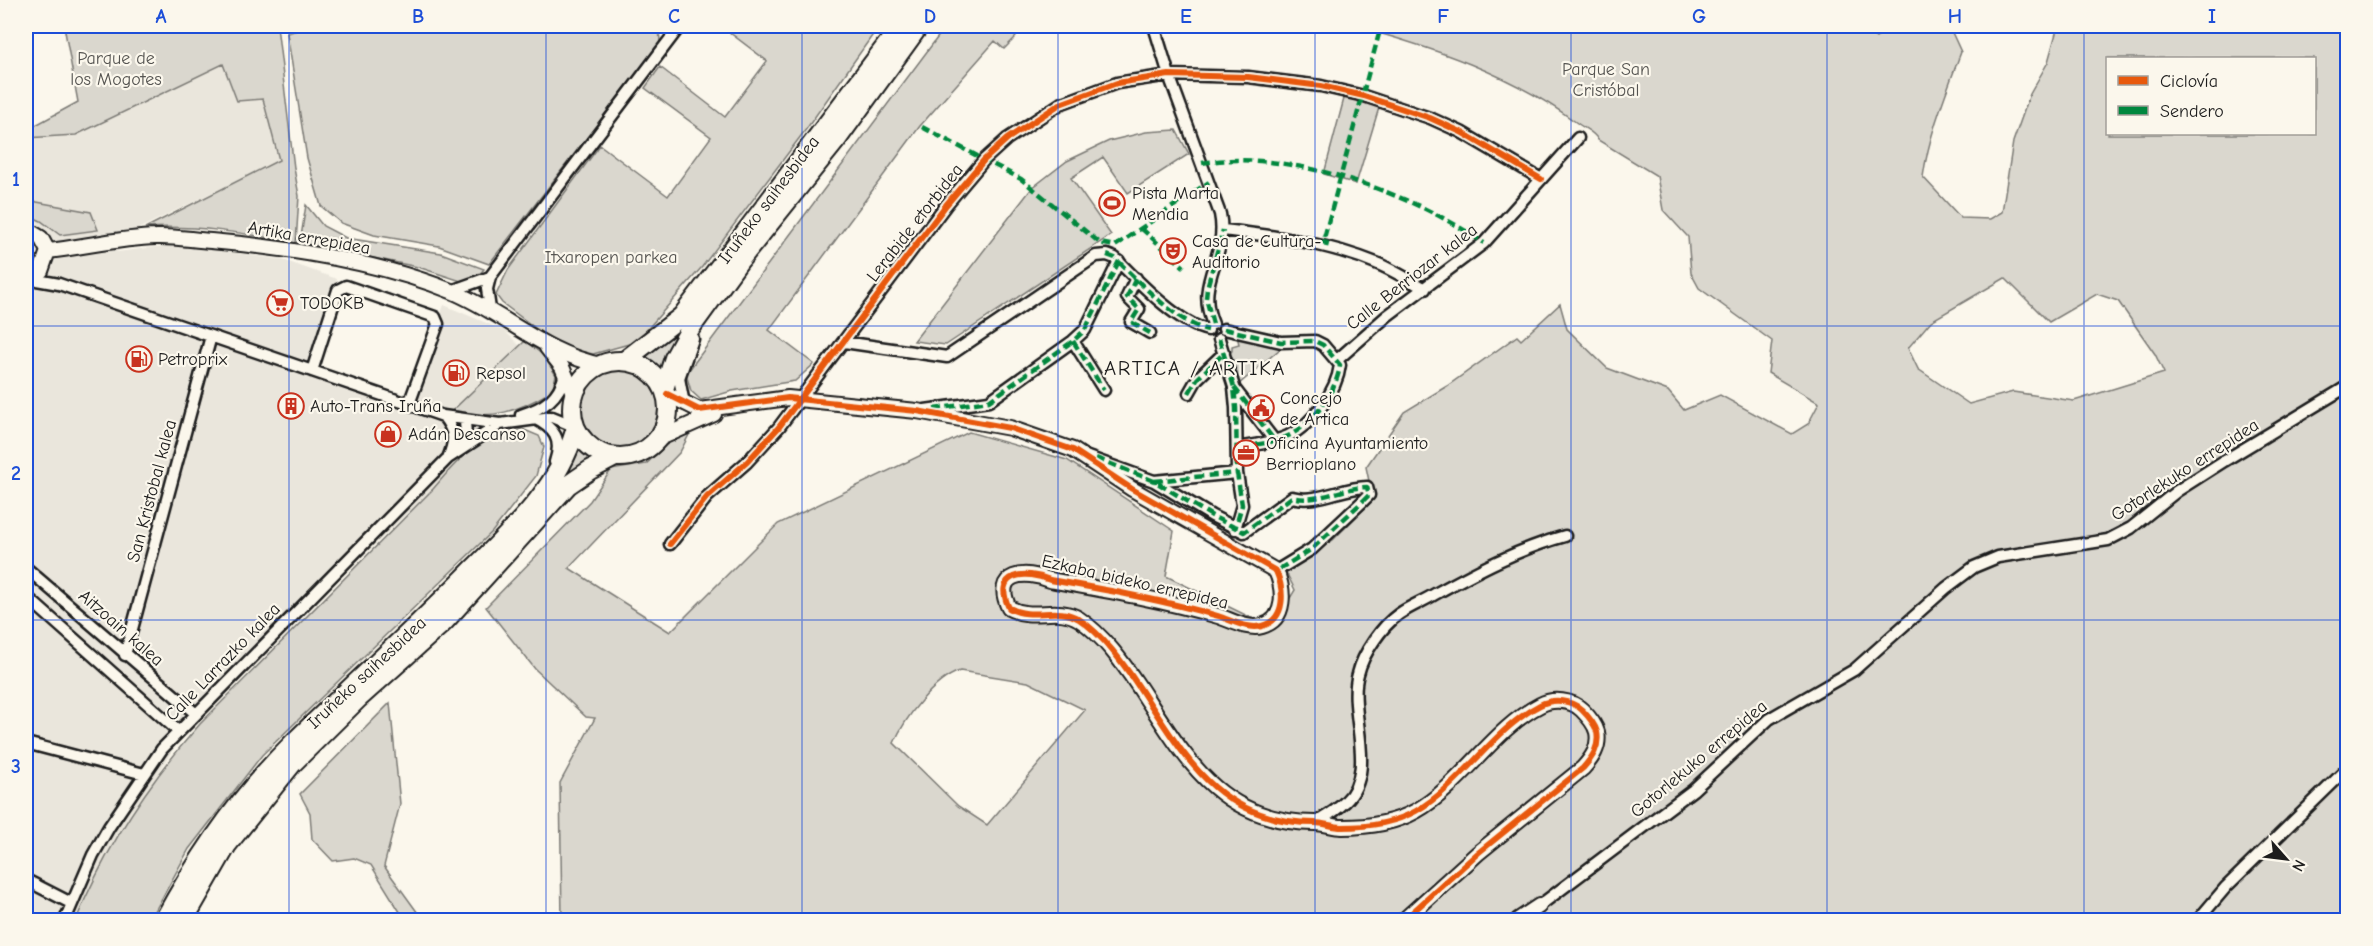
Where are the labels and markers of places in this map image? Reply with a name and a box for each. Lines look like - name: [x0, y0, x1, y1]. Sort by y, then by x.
- place label: Pista Marta Mendia: [1132, 183, 1219, 225]
- sports icon: Pista Marta Mendia: [1097, 188, 1127, 218]
- place label: Casa de Cultura- Auditorio: [1192, 231, 1322, 273]
- theatre icon: Casa de Cultura- Auditorio: [1158, 236, 1188, 266]
- supermarket icon: TODOKB: [265, 288, 295, 318]
- place label: TODOKB: [300, 293, 364, 314]
- fuel station icon: Petroprix: [124, 344, 154, 374]
- place label: Petroprix: [158, 349, 228, 370]
- fuel station icon: Repsol: [441, 358, 471, 388]
- place label: Repsol: [476, 363, 526, 384]
- place label: Concejo de Artica: [1280, 388, 1349, 430]
- building icon: Auto-Trans Iruña: [276, 391, 306, 421]
- public building icon: Concejo de Artica: [1246, 393, 1276, 423]
- place label: Auto-Trans Iruña: [310, 396, 442, 417]
- shop icon: Adán Descanso: [373, 419, 403, 449]
- place label: Adán Descanso: [408, 424, 526, 445]
- place label: Oficina Ayuntamiento Berrioplano: [1266, 433, 1428, 475]
- office icon: Oficina Ayuntamiento Berrioplano: [1231, 438, 1261, 468]

